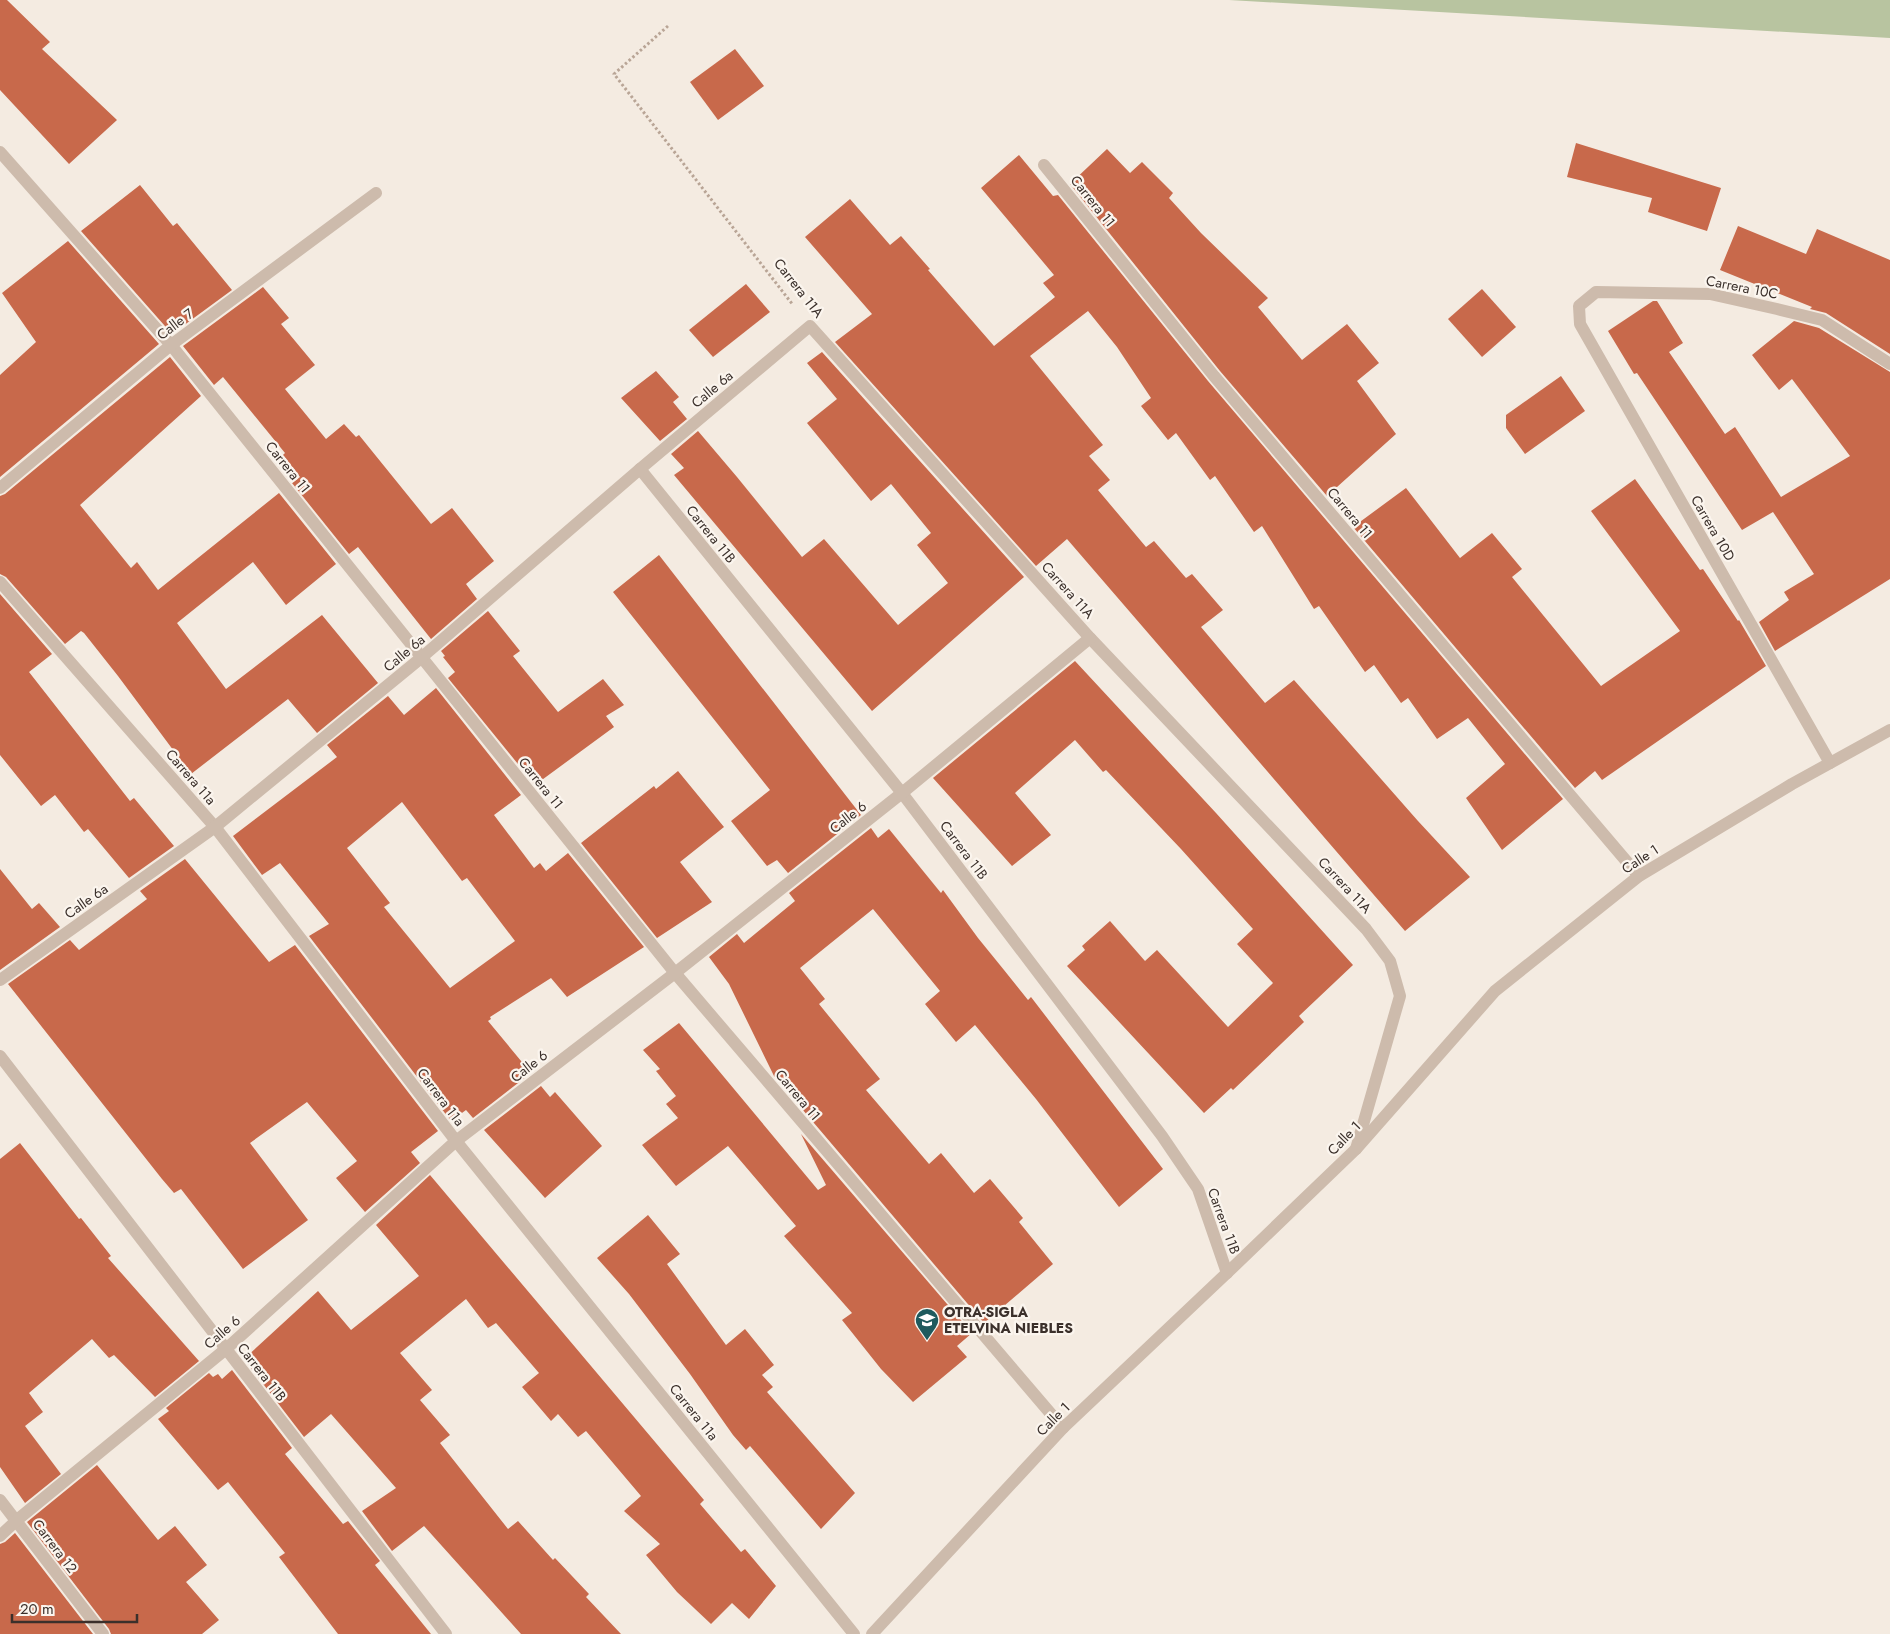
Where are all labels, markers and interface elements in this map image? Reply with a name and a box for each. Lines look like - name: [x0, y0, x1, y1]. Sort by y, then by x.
- street label: Carrera 11: [1066, 171, 1120, 231]
- street label: Carrera 11A: [769, 254, 829, 323]
- street label: Carrera 10C: [1704, 270, 1780, 304]
- street label: Calle 7: [152, 303, 198, 344]
- street label: Calle 6a: [687, 366, 737, 412]
- street label: Carrera 11: [261, 437, 315, 497]
- street label: Carrera 11: [1323, 483, 1377, 543]
- street label: Carrera 10D: [1686, 491, 1740, 565]
- street label: Carrera 11B: [681, 501, 741, 567]
- street label: Carrera 11A: [1037, 557, 1100, 623]
- street label: Calle 6a: [379, 630, 429, 676]
- street label: Carrera 11a: [161, 745, 221, 809]
- street label: Carrera 11: [514, 753, 568, 813]
- street label: Calle 6: [825, 796, 871, 838]
- street label: Carrera 11B: [935, 816, 993, 884]
- street label: Calle 1: [1618, 840, 1662, 878]
- street label: Carrera 11A: [1314, 852, 1377, 918]
- street label: Calle 6a: [60, 879, 112, 923]
- street label: Calle 6: [506, 1045, 552, 1087]
- street label: Carrera 11a: [413, 1064, 469, 1130]
- street label: Carrera 11: [771, 1065, 825, 1125]
- street label: Calle 1: [1323, 1116, 1365, 1160]
- street label: Carrera 11B: [1203, 1185, 1245, 1257]
- place label: OTRA-SIGLA ETELVINA NIEBLES: [944, 1302, 1073, 1338]
- school or university icon: OTRA-SIGLA ETELVINA NIEBLES: [914, 1307, 940, 1341]
- street label: Calle 6: [199, 1311, 245, 1353]
- street label: Carrera 11B: [233, 1339, 291, 1406]
- street label: Carrera 11a: [665, 1379, 723, 1445]
- street label: Calle 1: [1032, 1398, 1074, 1440]
- street label: Carrera 12: [28, 1515, 82, 1577]
- scale bar: [12, 1592, 138, 1624]
- text: 20 m: [20, 1598, 54, 1620]

